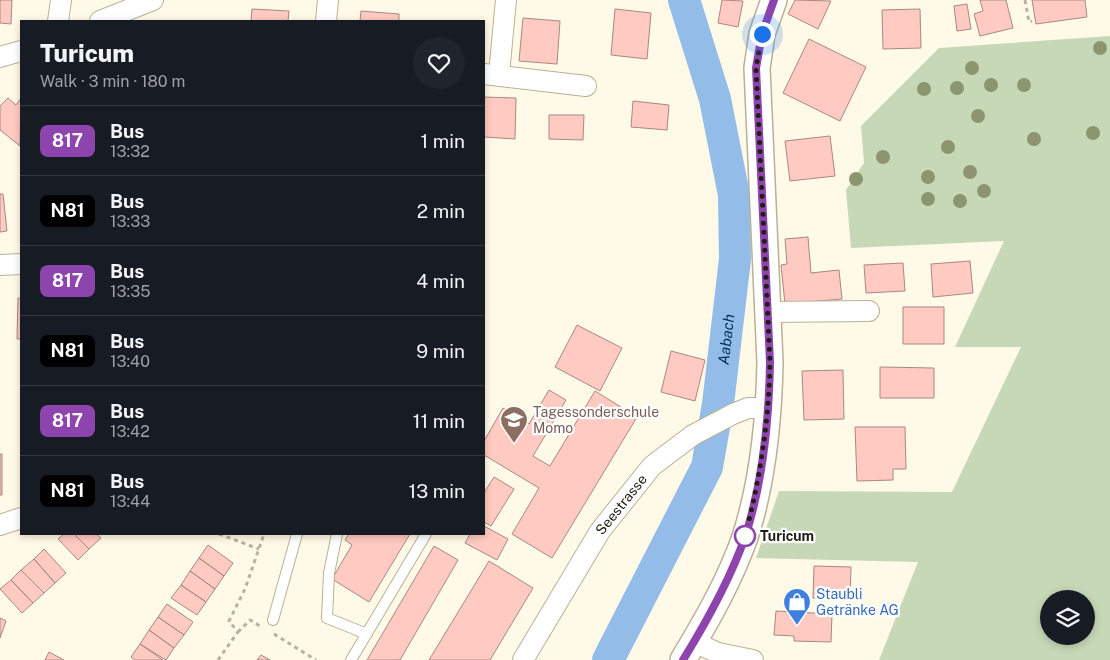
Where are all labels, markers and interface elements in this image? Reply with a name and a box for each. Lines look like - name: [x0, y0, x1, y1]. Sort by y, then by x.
- your location: [750, 22, 775, 47]
- button: heart: [413, 37, 465, 89]
- text: Turicum: [40, 39, 134, 67]
- text: Walk · 3 min · 180 m: [40, 72, 185, 91]
- text: Bus: [110, 120, 144, 142]
- text: 817: [52, 130, 83, 151]
- text: 1 min: [420, 130, 465, 152]
- text: 13:32: [110, 142, 150, 161]
- text: Bus: [110, 190, 144, 212]
- text: N81: [51, 200, 84, 221]
- text: 2 min: [417, 200, 465, 222]
- text: 13:33: [110, 212, 150, 231]
- text: Bus: [110, 260, 144, 282]
- text: 817: [52, 270, 83, 291]
- text: 4 min: [416, 270, 465, 292]
- text: 13:35: [110, 282, 151, 301]
- water label: Aabach: [714, 313, 737, 366]
- text: Bus: [110, 330, 144, 352]
- text: N81: [51, 340, 84, 361]
- text: 9 min: [416, 340, 465, 362]
- text: 13:40: [110, 352, 150, 371]
- text: Bus: [110, 400, 144, 422]
- place label: Tagessonderschule Momo: [533, 404, 659, 436]
- school or university icon: Tagessonderschule Momo: [499, 405, 529, 444]
- text: 817: [52, 410, 83, 431]
- text: 11 min: [413, 410, 465, 432]
- text: 13:42: [110, 422, 150, 441]
- text: Bus: [110, 470, 144, 492]
- street label: Seestrasse: [592, 471, 650, 538]
- text: N81: [51, 480, 84, 501]
- text: 13 min: [408, 480, 465, 502]
- text: 13:44: [110, 492, 150, 511]
- marker: Turicum: [734, 525, 756, 547]
- place label: Turicum: [760, 528, 814, 544]
- place label: Staubli Getränke AG: [816, 586, 899, 618]
- shop icon: Staubli Getränke AG: [782, 587, 812, 626]
- map controls: [1040, 590, 1095, 645]
- button: layers: [1040, 590, 1095, 645]

